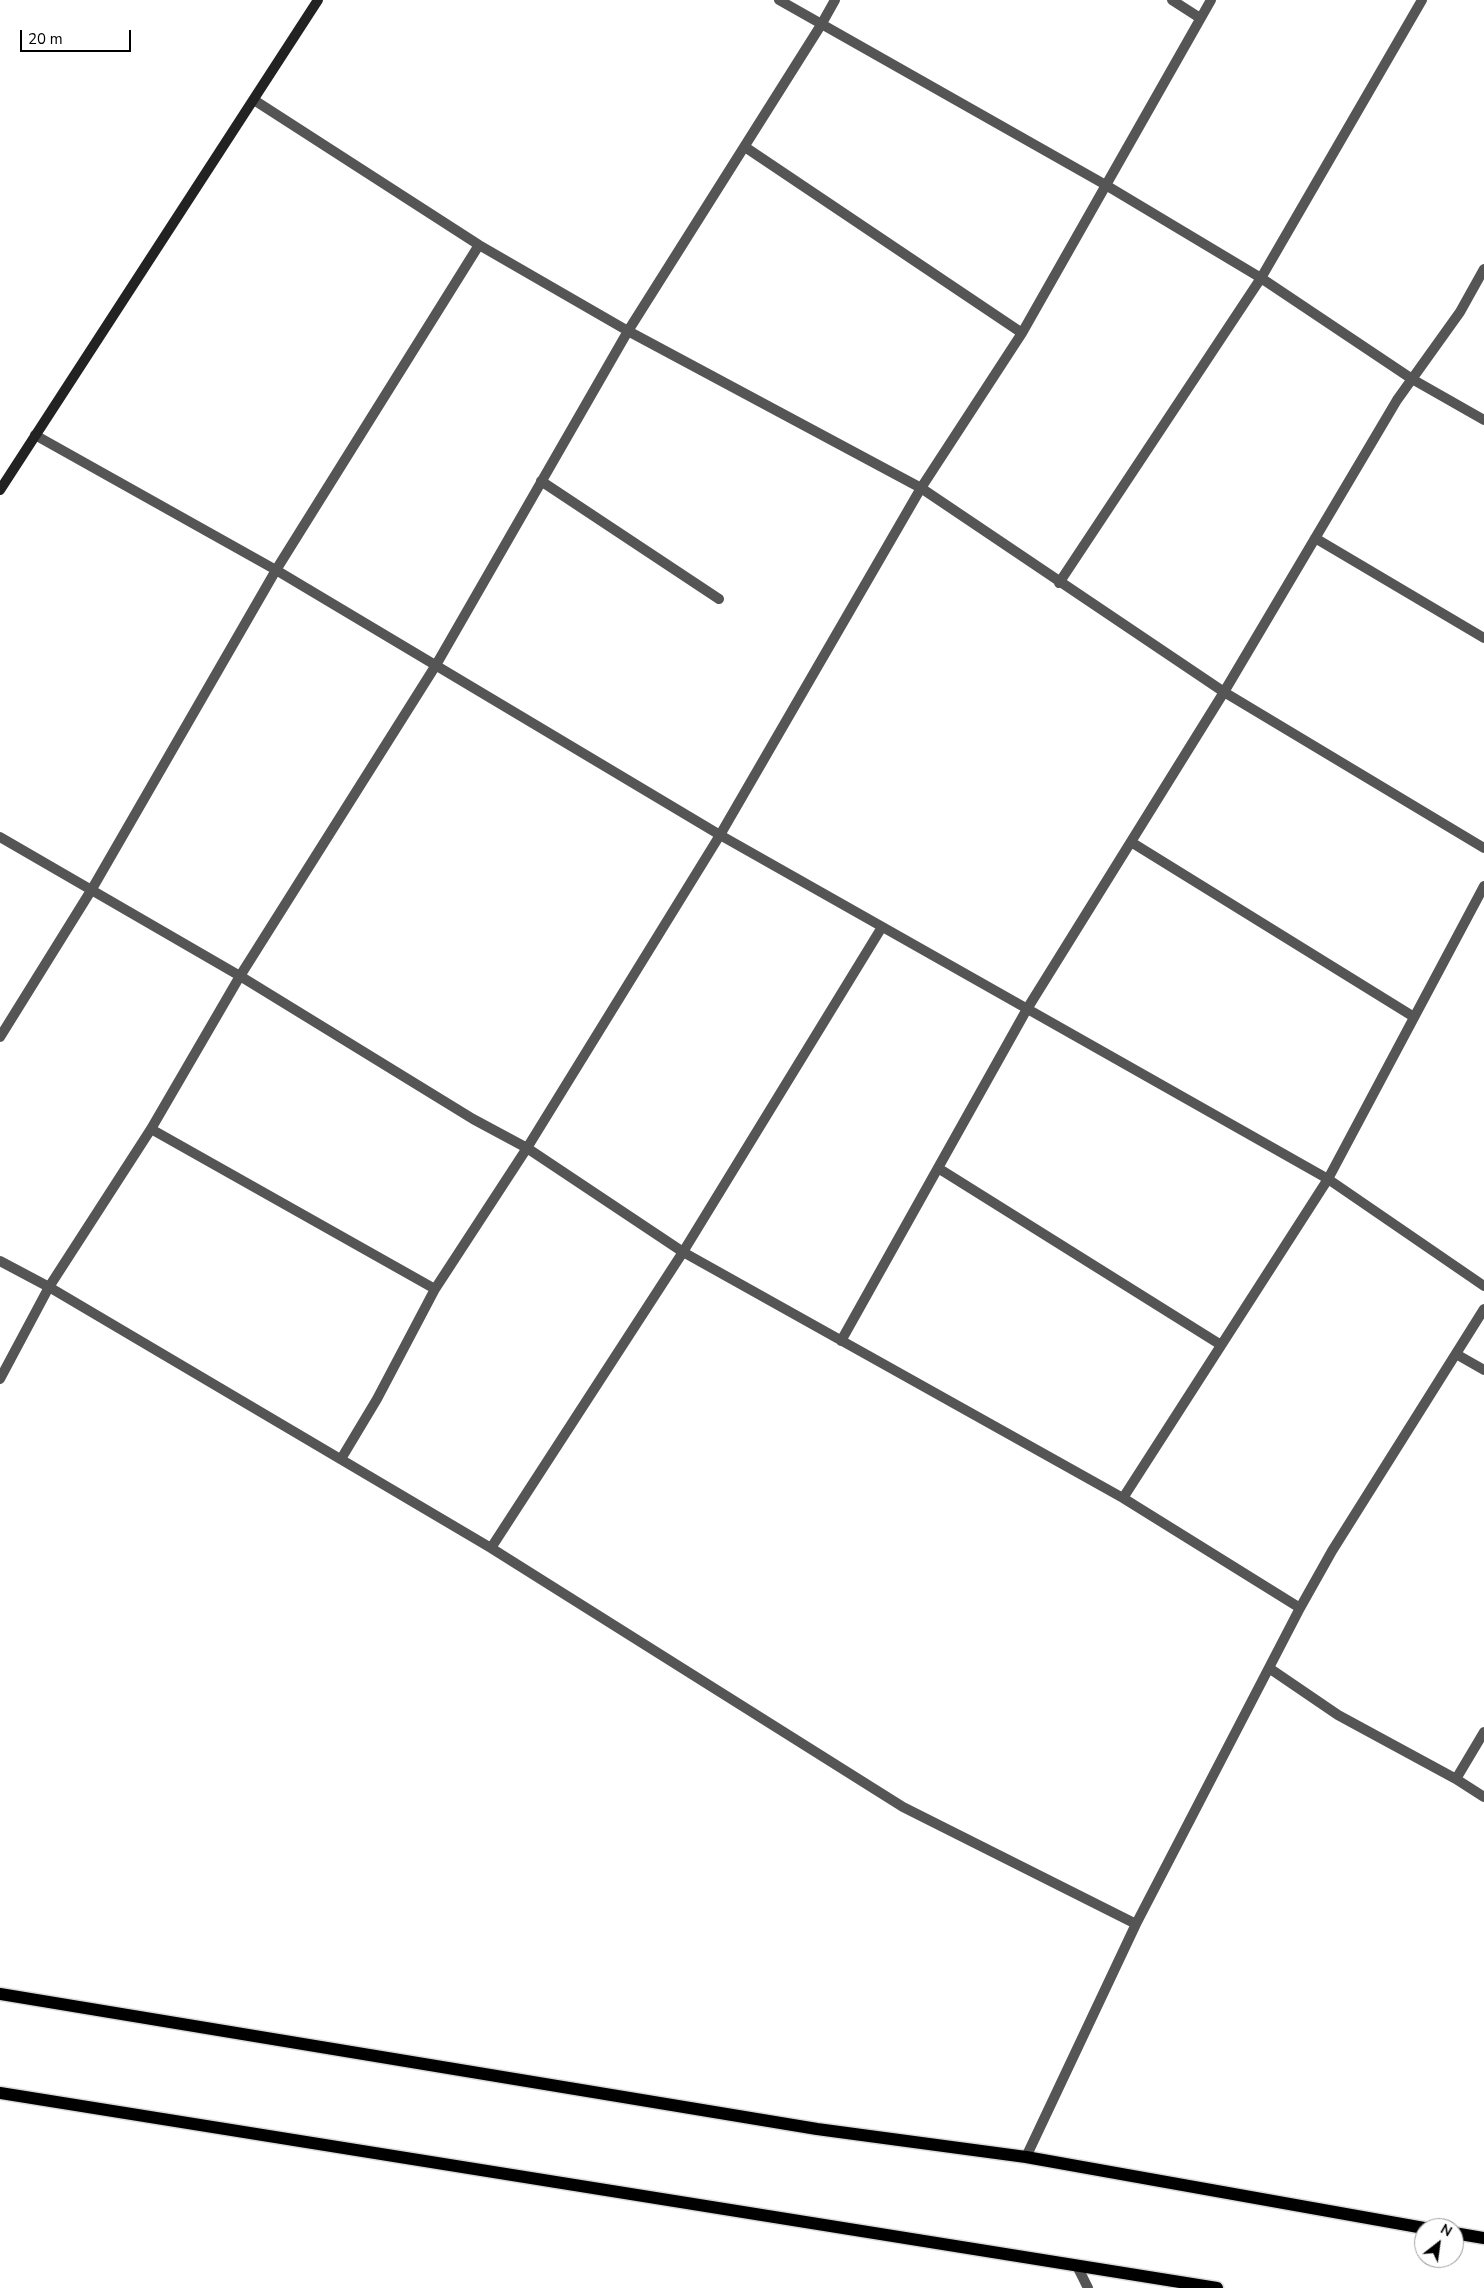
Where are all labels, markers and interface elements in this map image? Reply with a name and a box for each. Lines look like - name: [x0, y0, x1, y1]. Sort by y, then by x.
- scale bar: [22, 20, 134, 52]
- text: 20 m: [28, 29, 63, 49]
- north arrow: [1414, 2218, 1464, 2268]
- text: N: [1437, 2220, 1456, 2241]

